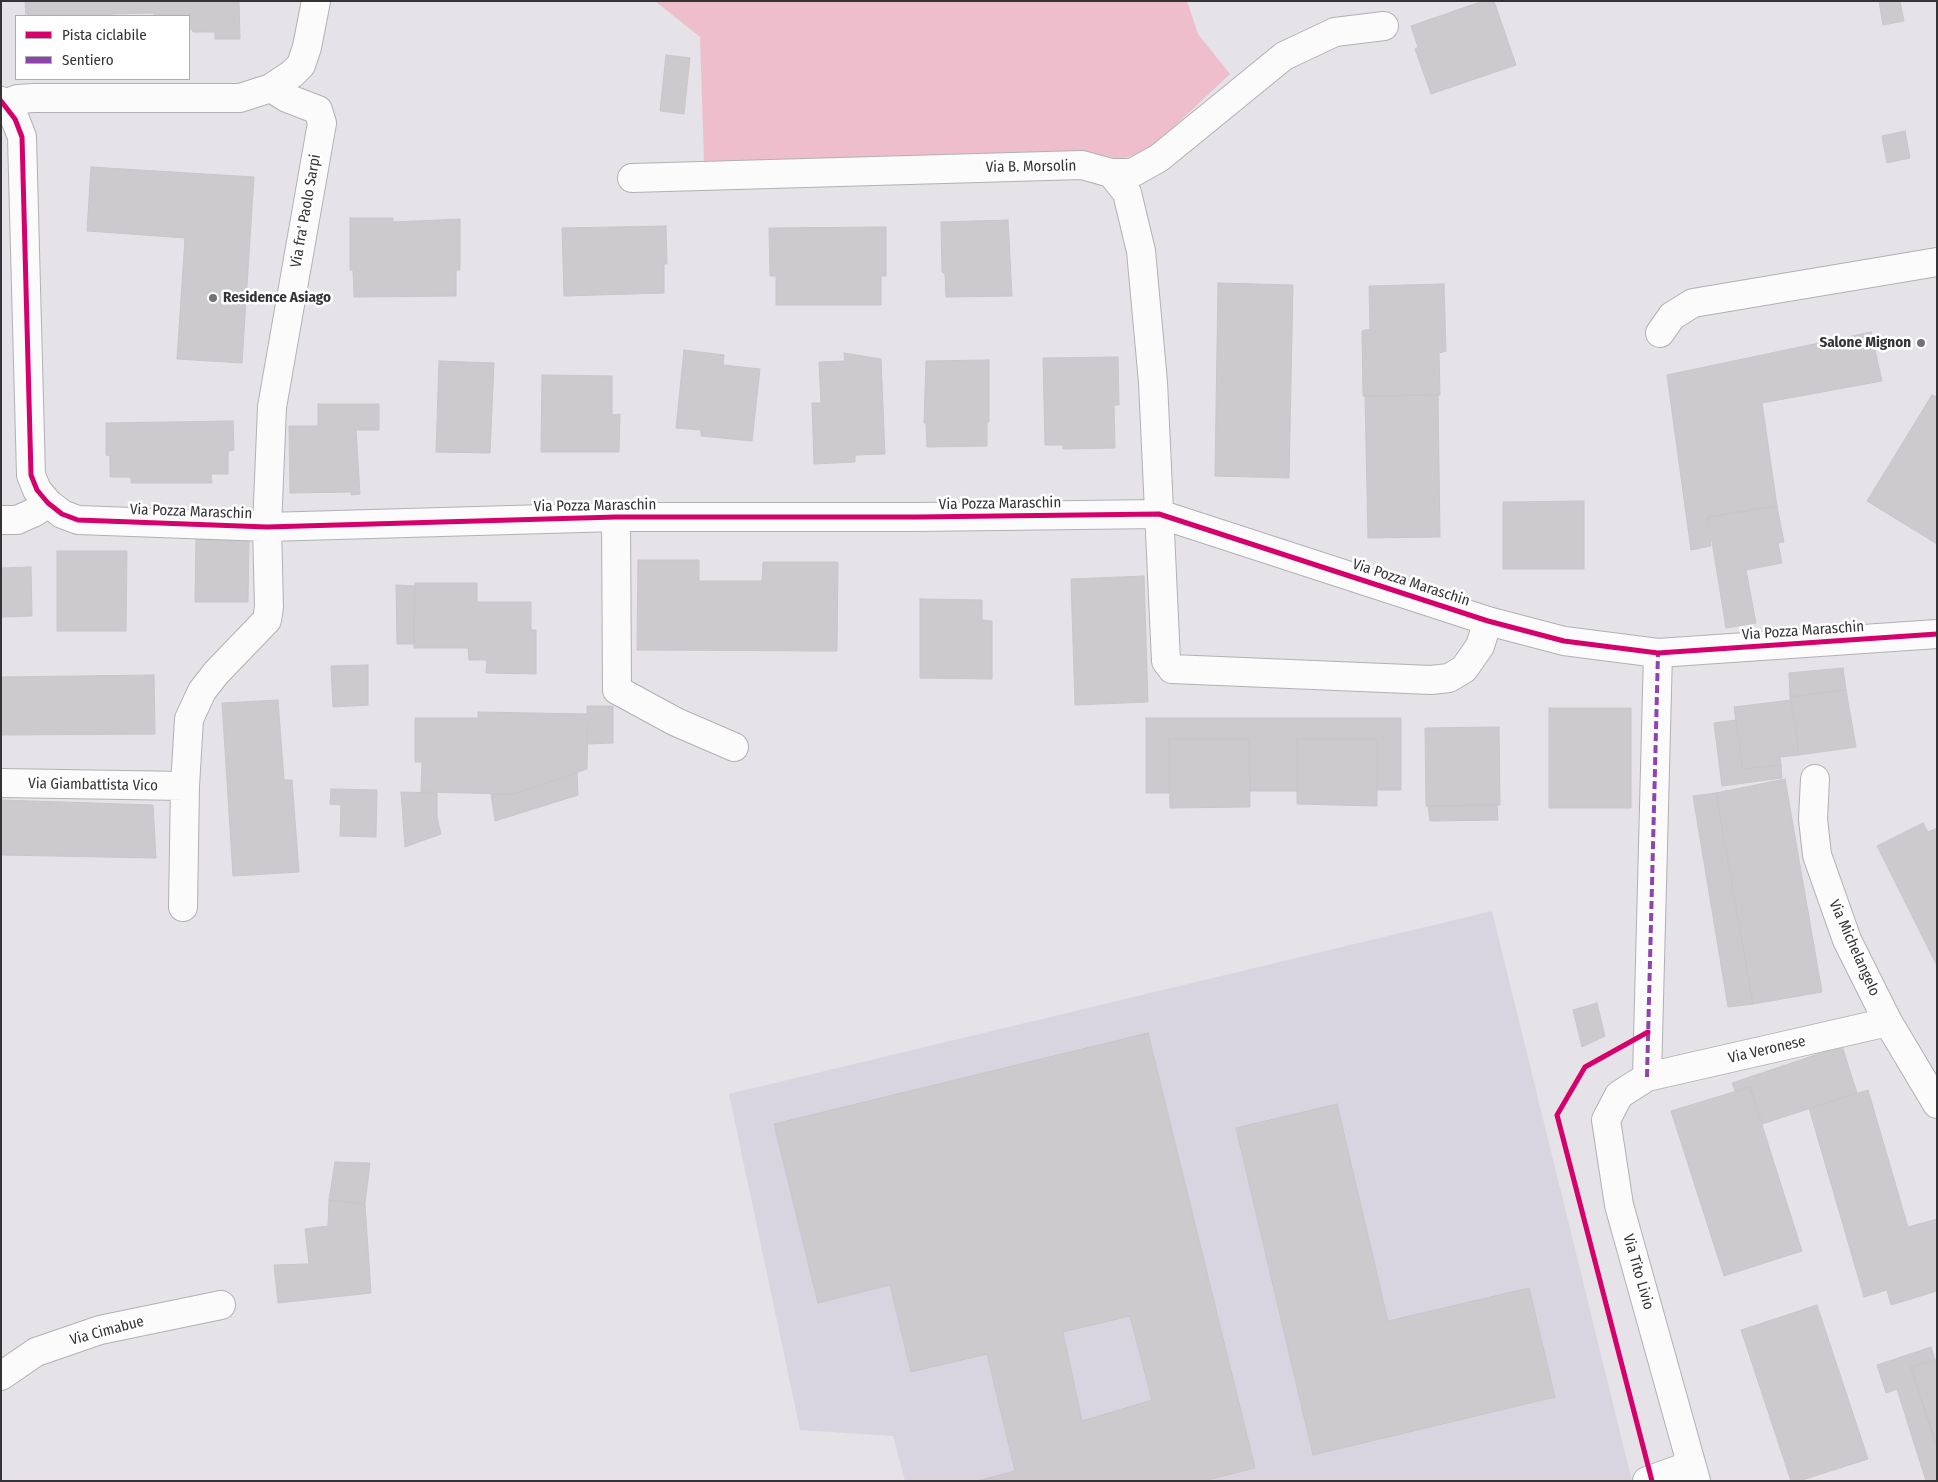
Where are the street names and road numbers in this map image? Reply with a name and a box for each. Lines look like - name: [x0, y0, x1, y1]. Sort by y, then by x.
- street label: Via fra' Paolo Sarpi: [287, 153, 325, 269]
- street label: Via B. Morsolin: [985, 157, 1077, 177]
- street label: Via Pozza Maraschin: [939, 494, 1061, 514]
- street label: Via Pozza Maraschin: [534, 496, 656, 516]
- street label: Via Pozza Maraschin: [129, 501, 253, 523]
- street label: Via Pozza Maraschin: [1350, 556, 1472, 610]
- street label: Via Pozza Maraschin: [1741, 618, 1865, 644]
- street label: Via Giambattista Vico: [28, 775, 158, 795]
- street label: Via Michelangelo: [1825, 897, 1883, 999]
- street label: Via Veronese: [1727, 1032, 1807, 1068]
- street label: Via Tito Livio: [1619, 1232, 1657, 1312]
- street label: Via Cimabue: [68, 1312, 146, 1350]

